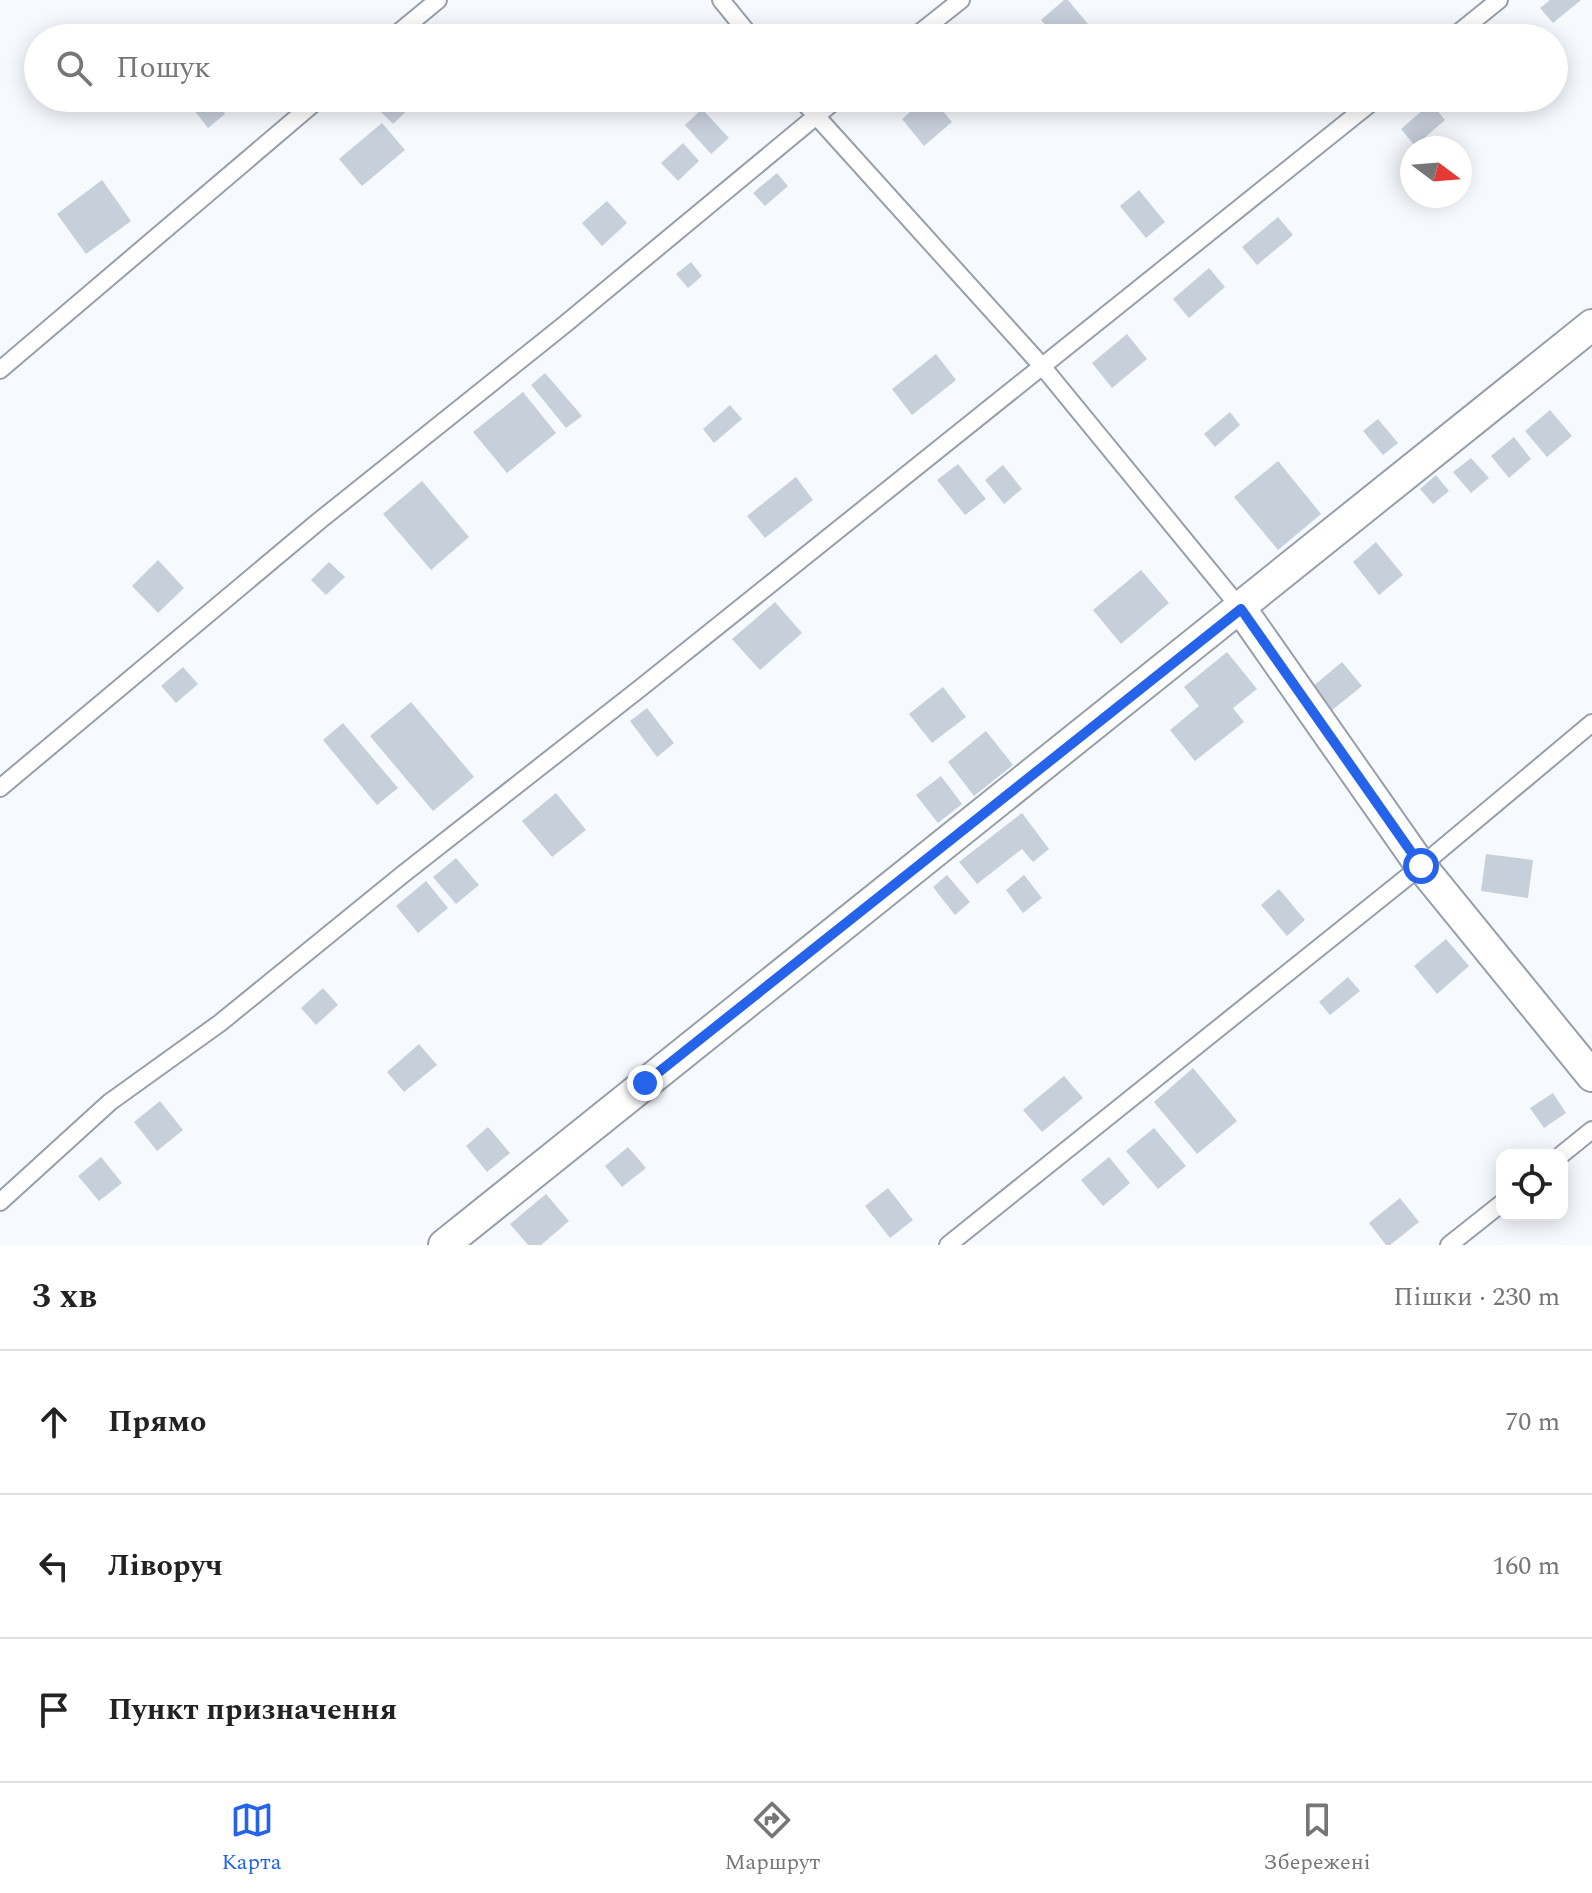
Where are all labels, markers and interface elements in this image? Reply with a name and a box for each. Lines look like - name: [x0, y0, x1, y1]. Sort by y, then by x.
- search box: [24, 24, 1568, 112]
- text: Пошук: [116, 45, 211, 91]
- icon: search: [52, 46, 96, 90]
- north arrow: [1400, 136, 1472, 208]
- route start: [1403, 848, 1439, 884]
- route end: [627, 1065, 663, 1101]
- map controls: [1496, 1149, 1568, 1221]
- button: locate: [1496, 1149, 1568, 1221]
- text: 3 хв: [32, 1271, 97, 1323]
- text: Пішки · 230 m: [1393, 1277, 1560, 1317]
- text: Прямо: [108, 1399, 206, 1445]
- icon: ahead: [32, 1400, 76, 1444]
- text: 70 m: [1505, 1402, 1560, 1442]
- text: Ліворуч: [108, 1543, 223, 1589]
- icon: left: [32, 1544, 76, 1588]
- text: 160 m: [1492, 1546, 1560, 1586]
- text: Пункт призначення: [108, 1687, 397, 1733]
- icon: arrive: [32, 1688, 76, 1732]
- tab: Карта: [221, 1798, 282, 1879]
- tab: Маршрут: [724, 1798, 820, 1879]
- tab: Збережені: [1263, 1798, 1371, 1879]

